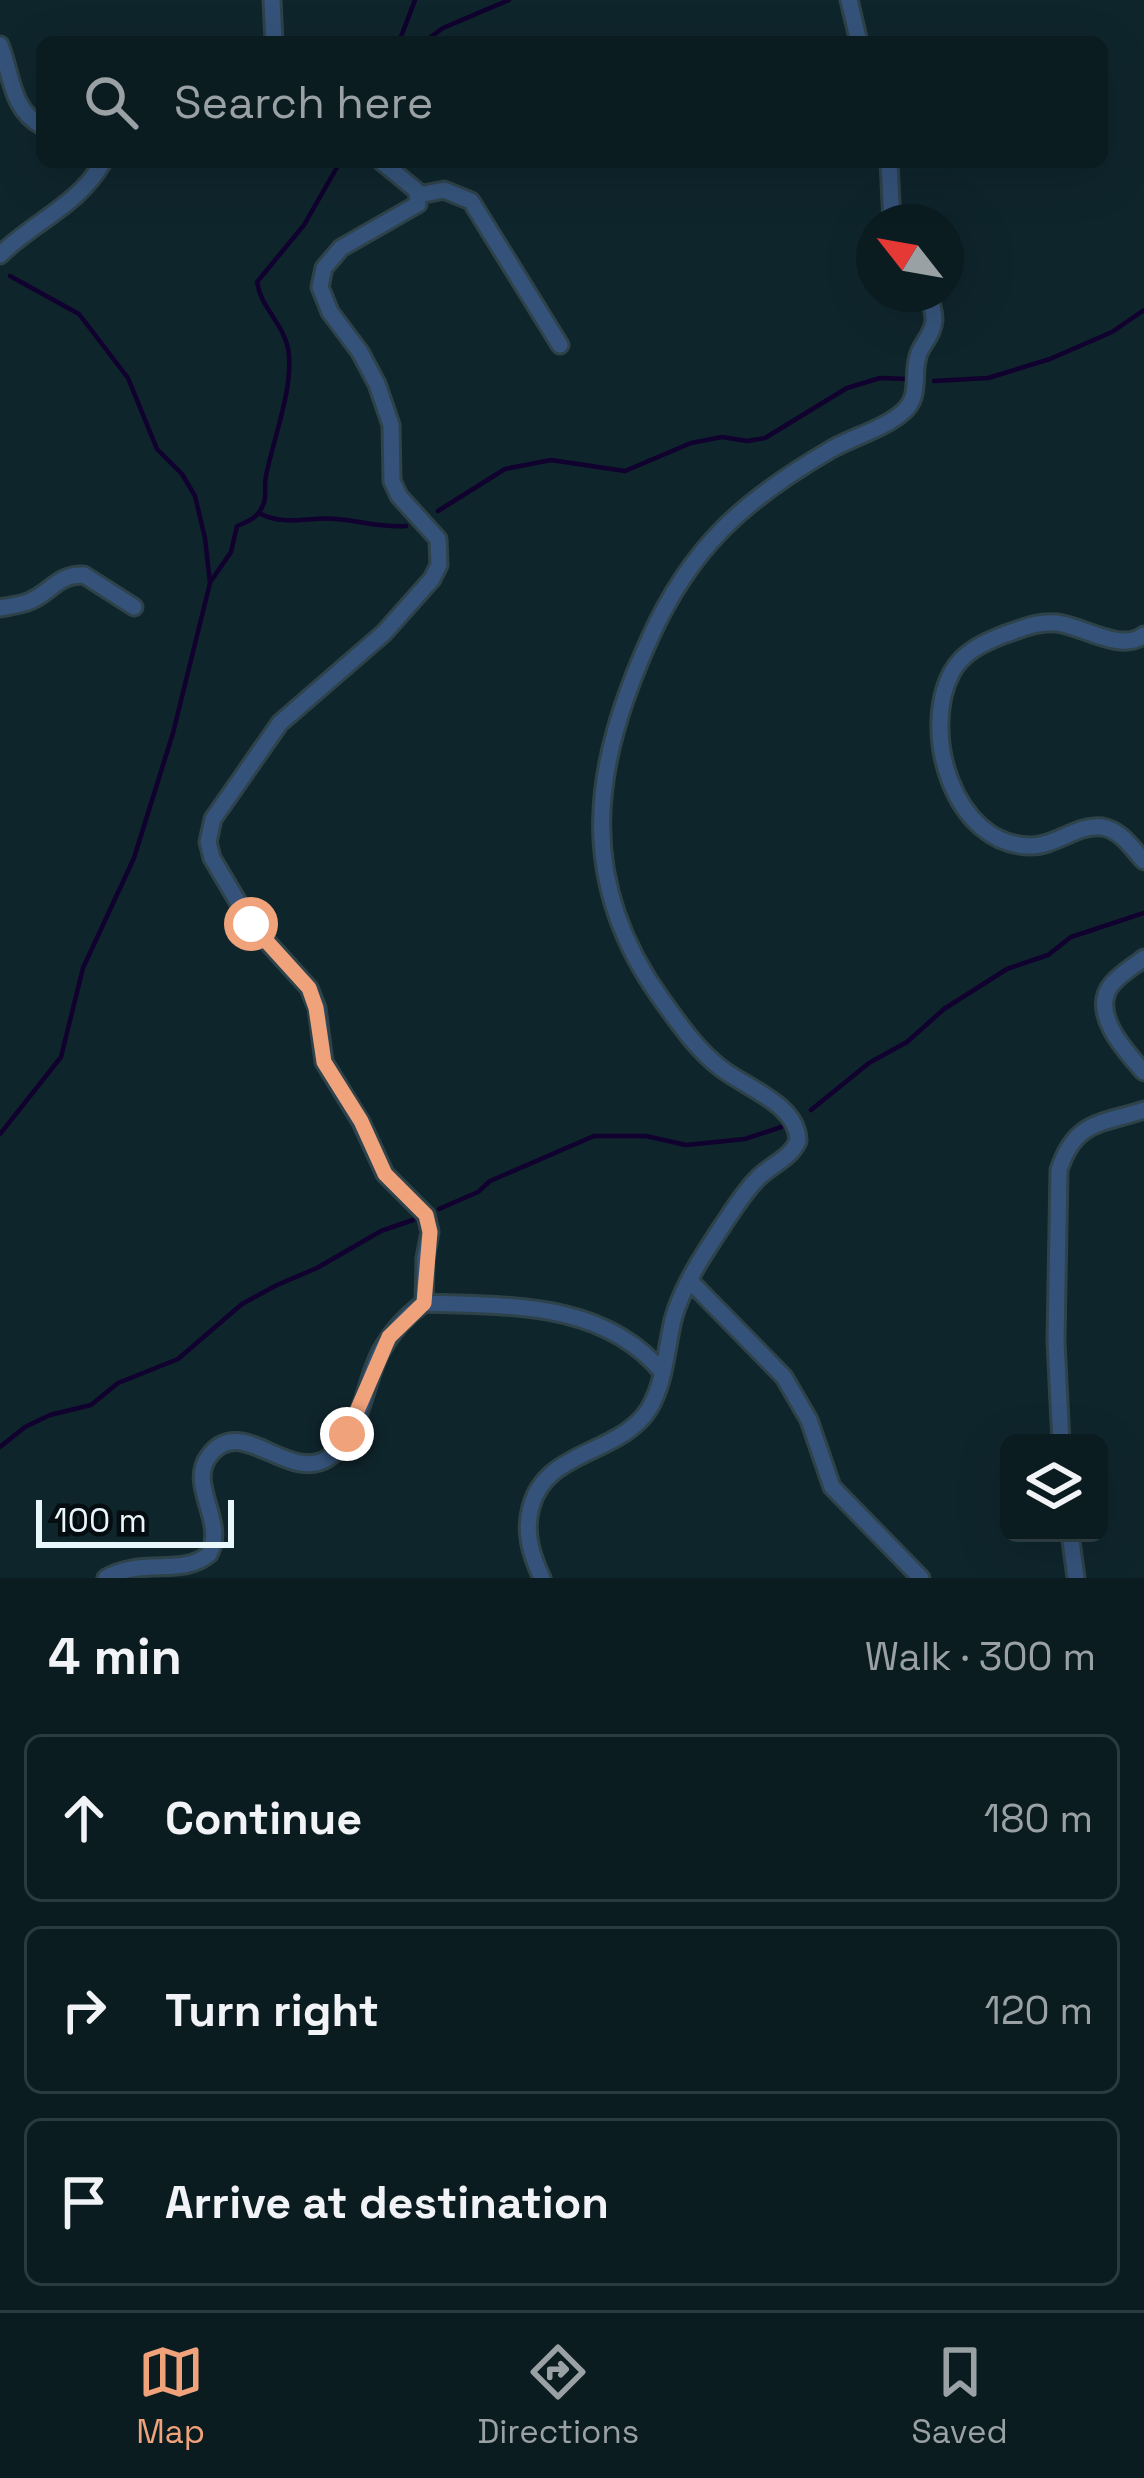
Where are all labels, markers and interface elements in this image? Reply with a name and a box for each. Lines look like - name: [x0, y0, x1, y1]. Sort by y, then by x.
- search box: [36, 36, 1108, 168]
- icon: search: [78, 69, 144, 135]
- text: Search here: [174, 74, 433, 131]
- north arrow: [856, 204, 964, 312]
- route start: [224, 897, 278, 951]
- route end: [320, 1407, 374, 1461]
- map controls: [1000, 1434, 1108, 1542]
- button: layers: [1000, 1434, 1108, 1542]
- scale bar: [36, 1494, 234, 1547]
- text: 100 m: [54, 1500, 147, 1542]
- text: 4 min: [48, 1624, 182, 1689]
- text: Walk · 300 m: [865, 1632, 1096, 1681]
- icon: ahead: [51, 1785, 117, 1851]
- text: Continue: [165, 1790, 362, 1847]
- text: 180 m: [984, 1794, 1093, 1843]
- icon: right: [51, 1977, 117, 2043]
- text: Turn right: [165, 1982, 379, 2039]
- text: 120 m: [985, 1986, 1093, 2035]
- icon: arrive: [51, 2169, 117, 2235]
- text: Arrive at destination: [165, 2174, 609, 2231]
- tab: Map: [136, 2339, 205, 2453]
- tab: Directions: [477, 2339, 639, 2453]
- tab: Saved: [912, 2339, 1008, 2453]

